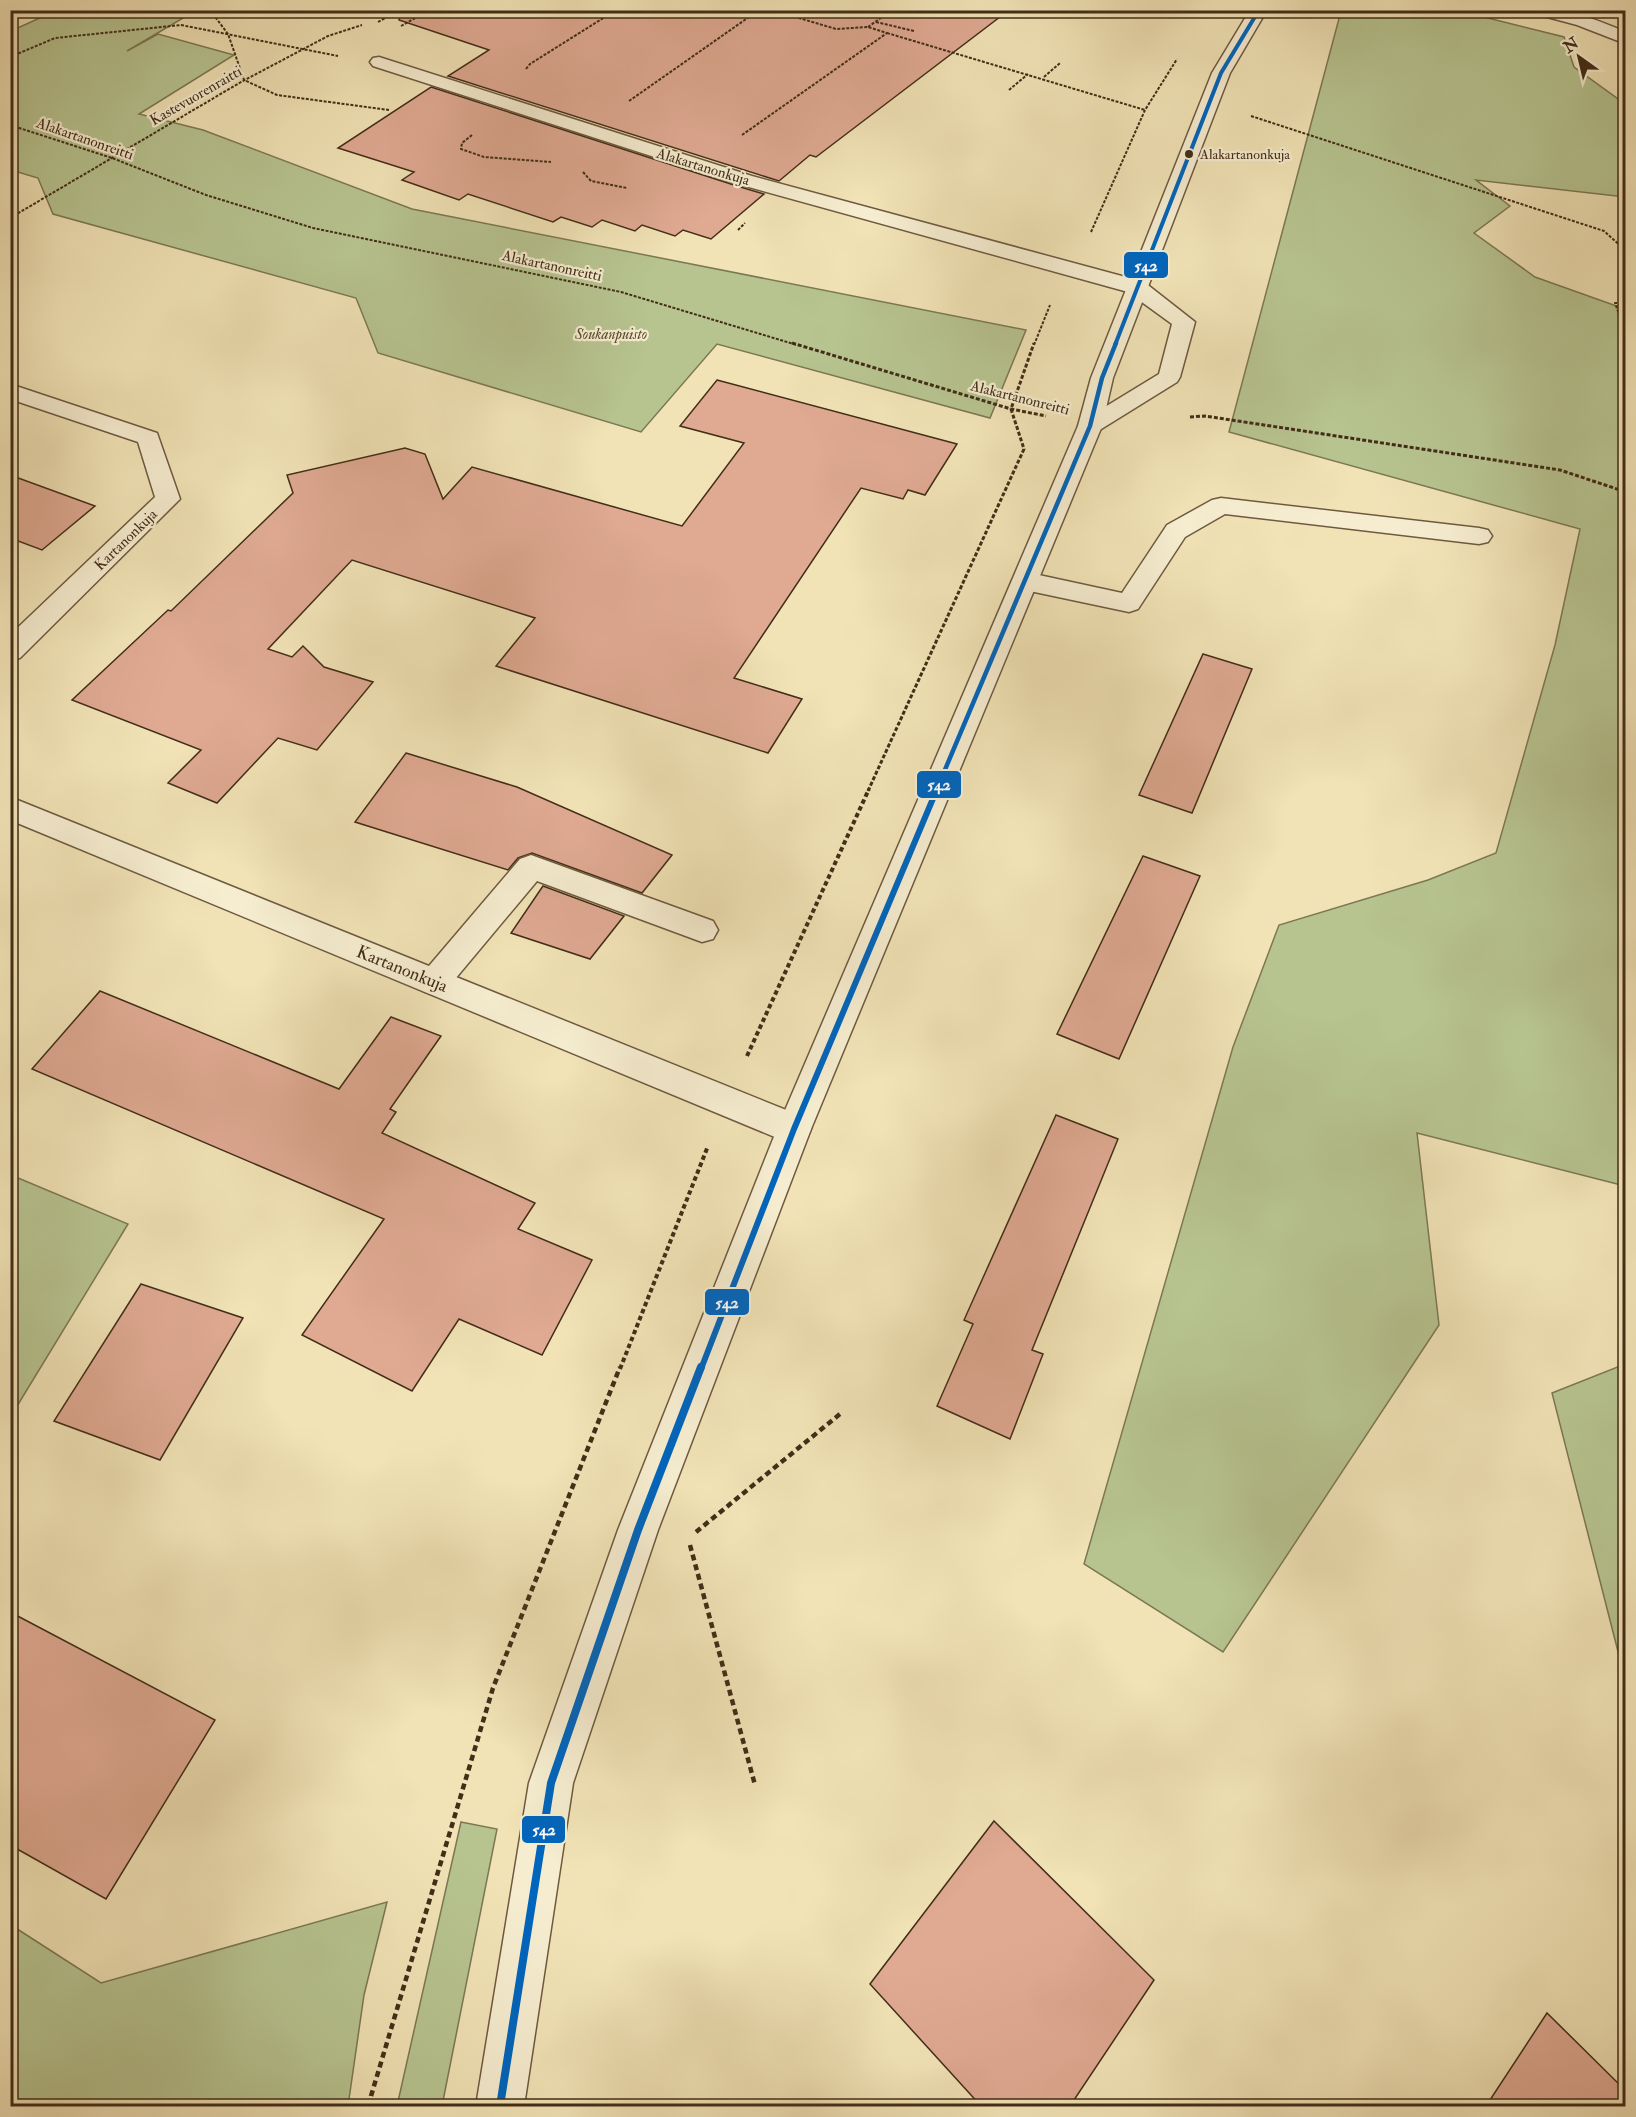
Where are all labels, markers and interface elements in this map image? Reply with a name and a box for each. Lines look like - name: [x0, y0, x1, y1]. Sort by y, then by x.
- north arrow: [1549, 27, 1609, 87]
- text: N: [1559, 33, 1583, 58]
- street label: Kastevuorenraitti: [147, 62, 245, 130]
- street label: Alakartanonreitti: [33, 113, 136, 164]
- street label: Alakartanonkuja: [653, 144, 753, 190]
- place label: Alakartanonkuja: [1199, 146, 1290, 163]
- marker: Alakartanonkuja: [1183, 148, 1195, 160]
- street label: Alakartanonreitti: [499, 246, 604, 286]
- line badge: 542: [1123, 251, 1169, 279]
- text: 542: [1134, 256, 1158, 276]
- park label: Soukanpuisto: [574, 325, 647, 344]
- street label: Alakartanonreitti: [968, 376, 1072, 419]
- street label: Kartanonkuja: [90, 505, 162, 575]
- line badge: 542: [916, 770, 962, 799]
- text: 542: [927, 775, 951, 795]
- street label: Kartanonkuja: [353, 940, 452, 998]
- line badge: 542: [704, 1288, 750, 1316]
- text: 542: [715, 1293, 739, 1313]
- line badge: 542: [521, 1815, 566, 1844]
- text: 542: [532, 1820, 556, 1840]

